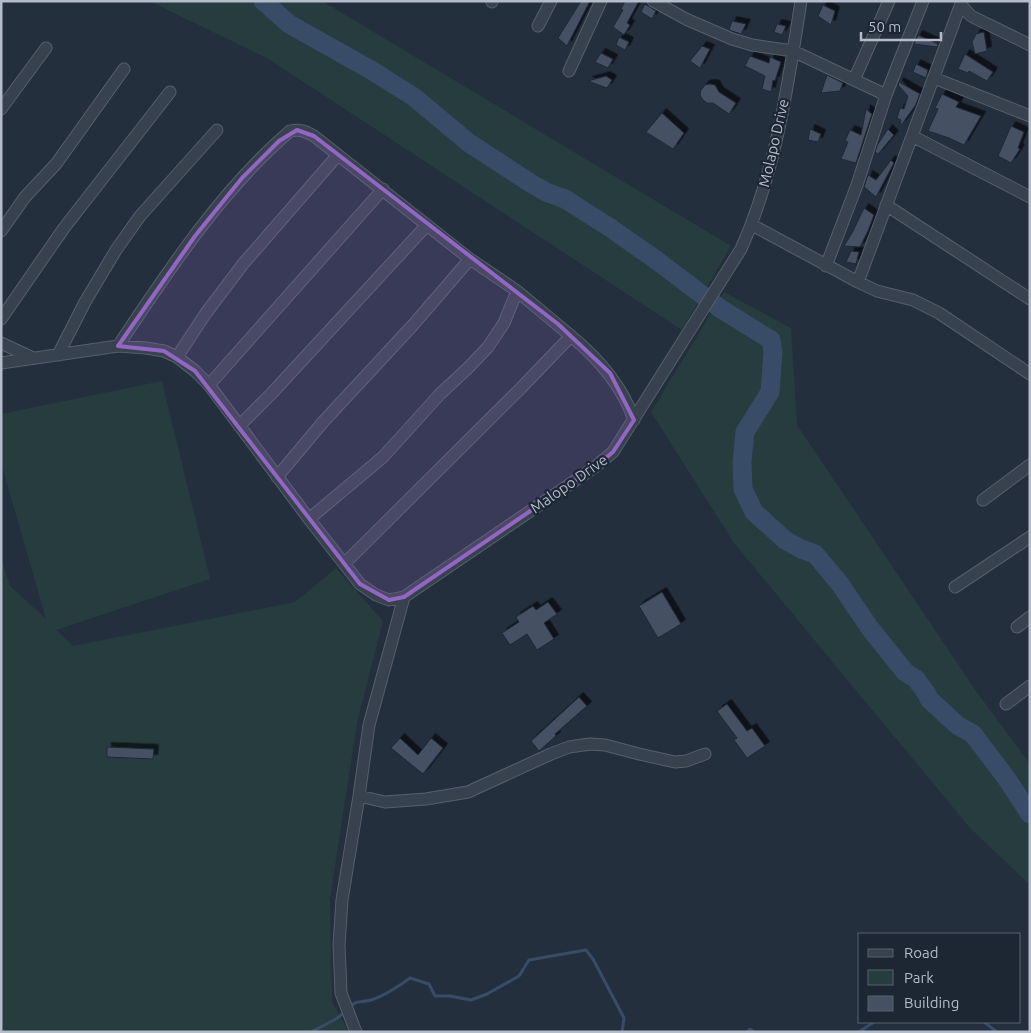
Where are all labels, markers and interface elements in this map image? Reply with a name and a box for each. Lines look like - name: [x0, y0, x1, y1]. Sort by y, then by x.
- scale bar: [861, 10, 941, 42]
- text: 50 m: [868, 18, 901, 35]
- street label: Molapo Drive: [755, 97, 792, 189]
- street label: Malopo Drive: [527, 451, 610, 516]
- legend: [858, 933, 1021, 1023]
- text: Road: [904, 944, 939, 961]
- text: Park: [904, 969, 934, 986]
- text: Building: [904, 994, 959, 1011]

